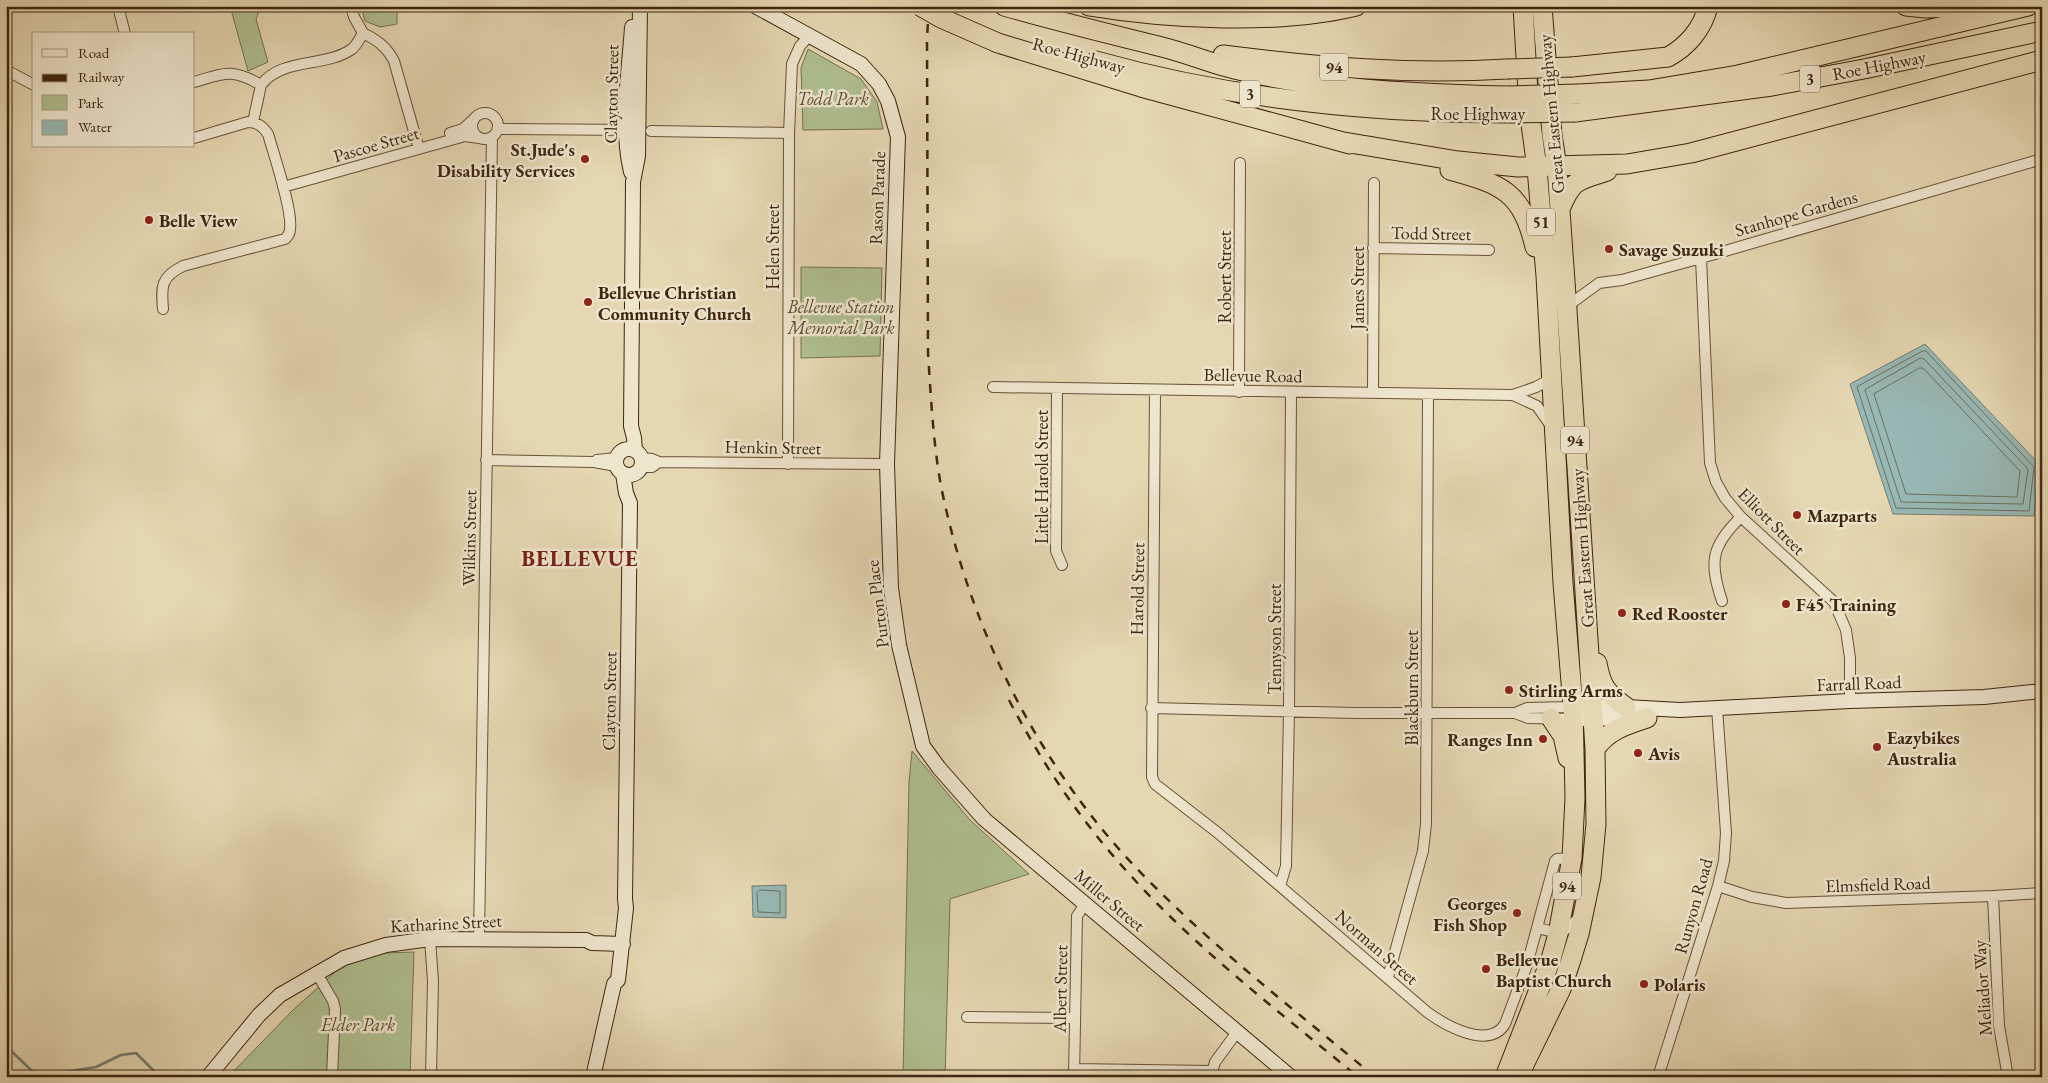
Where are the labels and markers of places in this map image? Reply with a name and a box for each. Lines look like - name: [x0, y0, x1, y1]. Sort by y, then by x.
- place label: St.Jude's Disability Services: [437, 138, 575, 182]
- marker: St.Jude's Disability Services: [579, 153, 591, 165]
- place label: Belle View: [159, 209, 238, 232]
- marker: Belle View: [143, 214, 155, 226]
- place label: Savage Suzuki: [1619, 238, 1725, 261]
- marker: Savage Suzuki: [1603, 243, 1615, 255]
- place label: Bellevue Christian Community Church: [598, 281, 751, 325]
- marker: Bellevue Christian Community Church: [582, 296, 594, 308]
- place label: Mazparts: [1807, 504, 1877, 527]
- marker: Mazparts: [1791, 509, 1803, 521]
- place label: F45 Training: [1796, 593, 1897, 616]
- marker: F45 Training: [1780, 598, 1792, 610]
- place label: Red Rooster: [1632, 602, 1728, 625]
- marker: Red Rooster: [1616, 607, 1628, 619]
- place label: Stirling Arms: [1519, 679, 1623, 702]
- marker: Stirling Arms: [1503, 684, 1515, 696]
- place label: Eazybikes Australia: [1886, 726, 1960, 770]
- place label: Ranges Inn: [1447, 728, 1533, 751]
- marker: Ranges Inn: [1537, 733, 1549, 745]
- marker: Eazybikes Australia: [1871, 741, 1883, 753]
- place label: Avis: [1647, 742, 1680, 765]
- marker: Avis: [1632, 747, 1644, 759]
- place label: Georges Fish Shop: [1433, 892, 1507, 936]
- marker: Georges Fish Shop: [1511, 907, 1523, 919]
- place label: Bellevue Baptist Church: [1496, 948, 1612, 992]
- marker: Bellevue Baptist Church: [1480, 963, 1492, 975]
- place label: Polaris: [1654, 973, 1705, 996]
- marker: Polaris: [1638, 978, 1650, 990]

